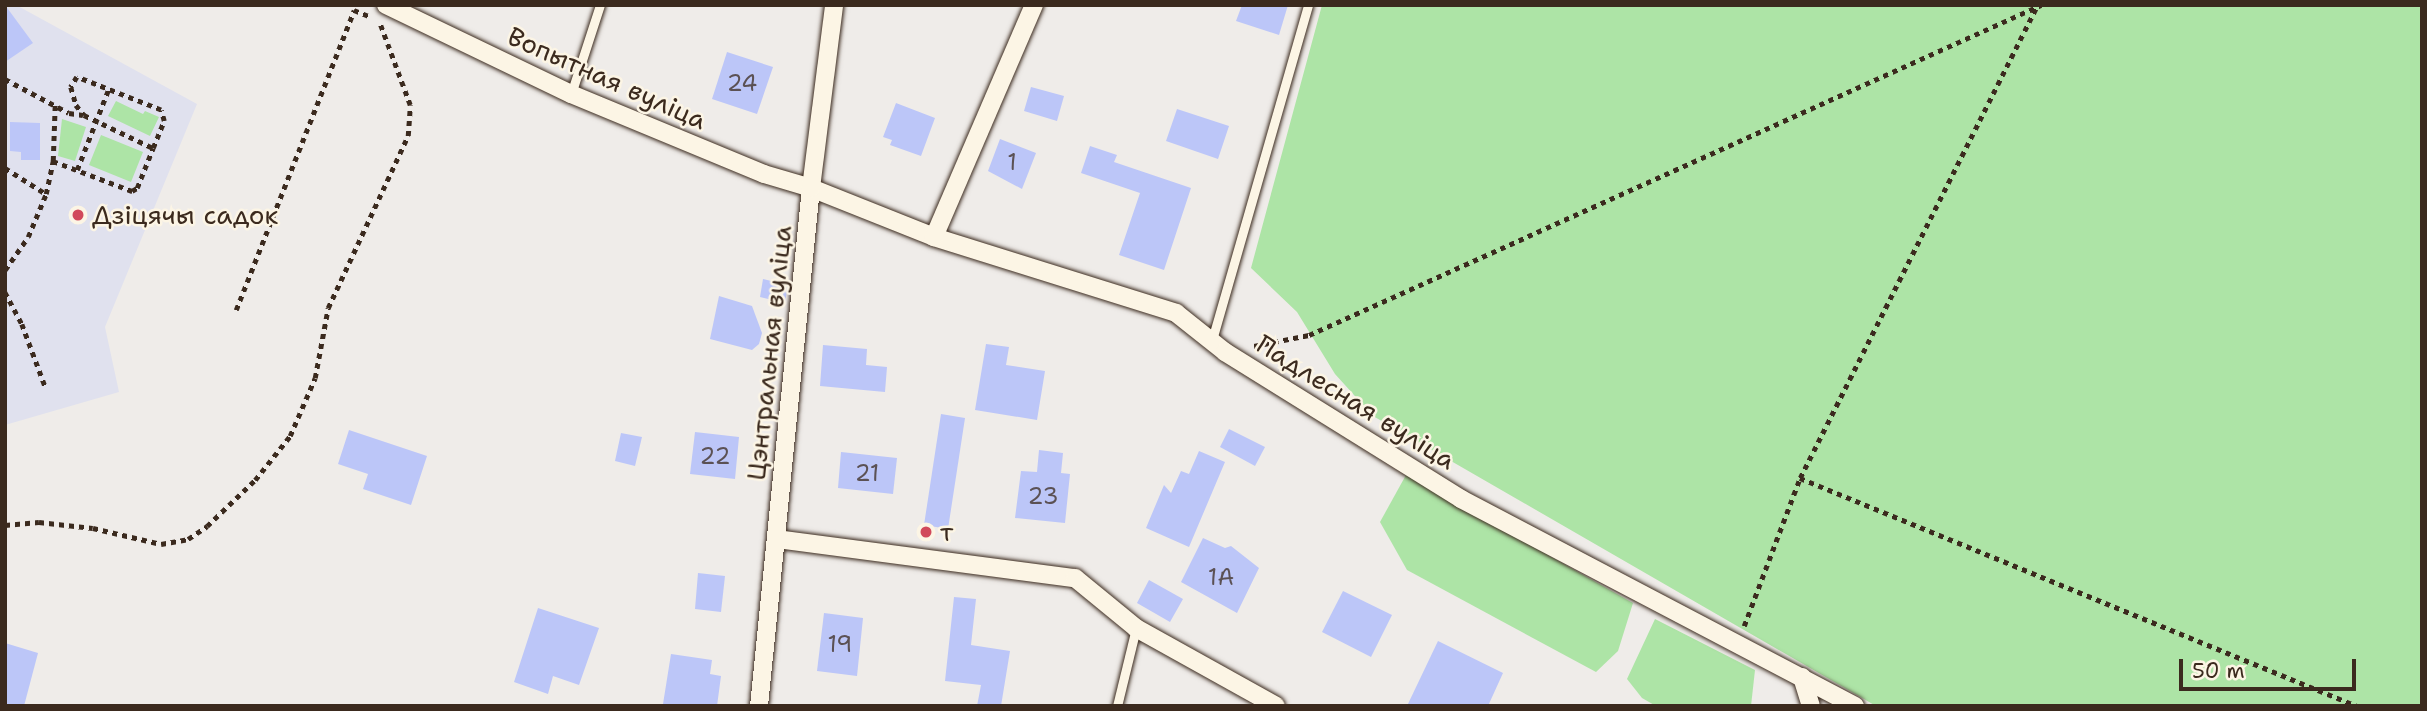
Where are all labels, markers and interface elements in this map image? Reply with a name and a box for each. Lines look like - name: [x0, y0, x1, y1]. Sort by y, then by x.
- street label: Вопытная вуліца: [503, 20, 711, 136]
- house number: 24: [727, 69, 757, 97]
- house number: 1: [1007, 148, 1017, 176]
- place label: Дзіцячы садок: [92, 199, 278, 231]
- marker: Дзіцячы садок: [70, 207, 86, 223]
- street label: Цэнтральная вуліца: [740, 224, 798, 482]
- street label: Падлесная вуліца: [1251, 328, 1461, 476]
- house number: 22: [699, 442, 731, 470]
- house number: 21: [855, 459, 879, 487]
- house number: 23: [1027, 482, 1059, 510]
- place label: т: [940, 516, 953, 548]
- marker: т: [918, 524, 934, 540]
- house number: 1А: [1208, 563, 1234, 591]
- house number: 19: [828, 630, 852, 658]
- scale bar: [2182, 644, 2359, 688]
- text: 50 m: [2192, 657, 2245, 685]

